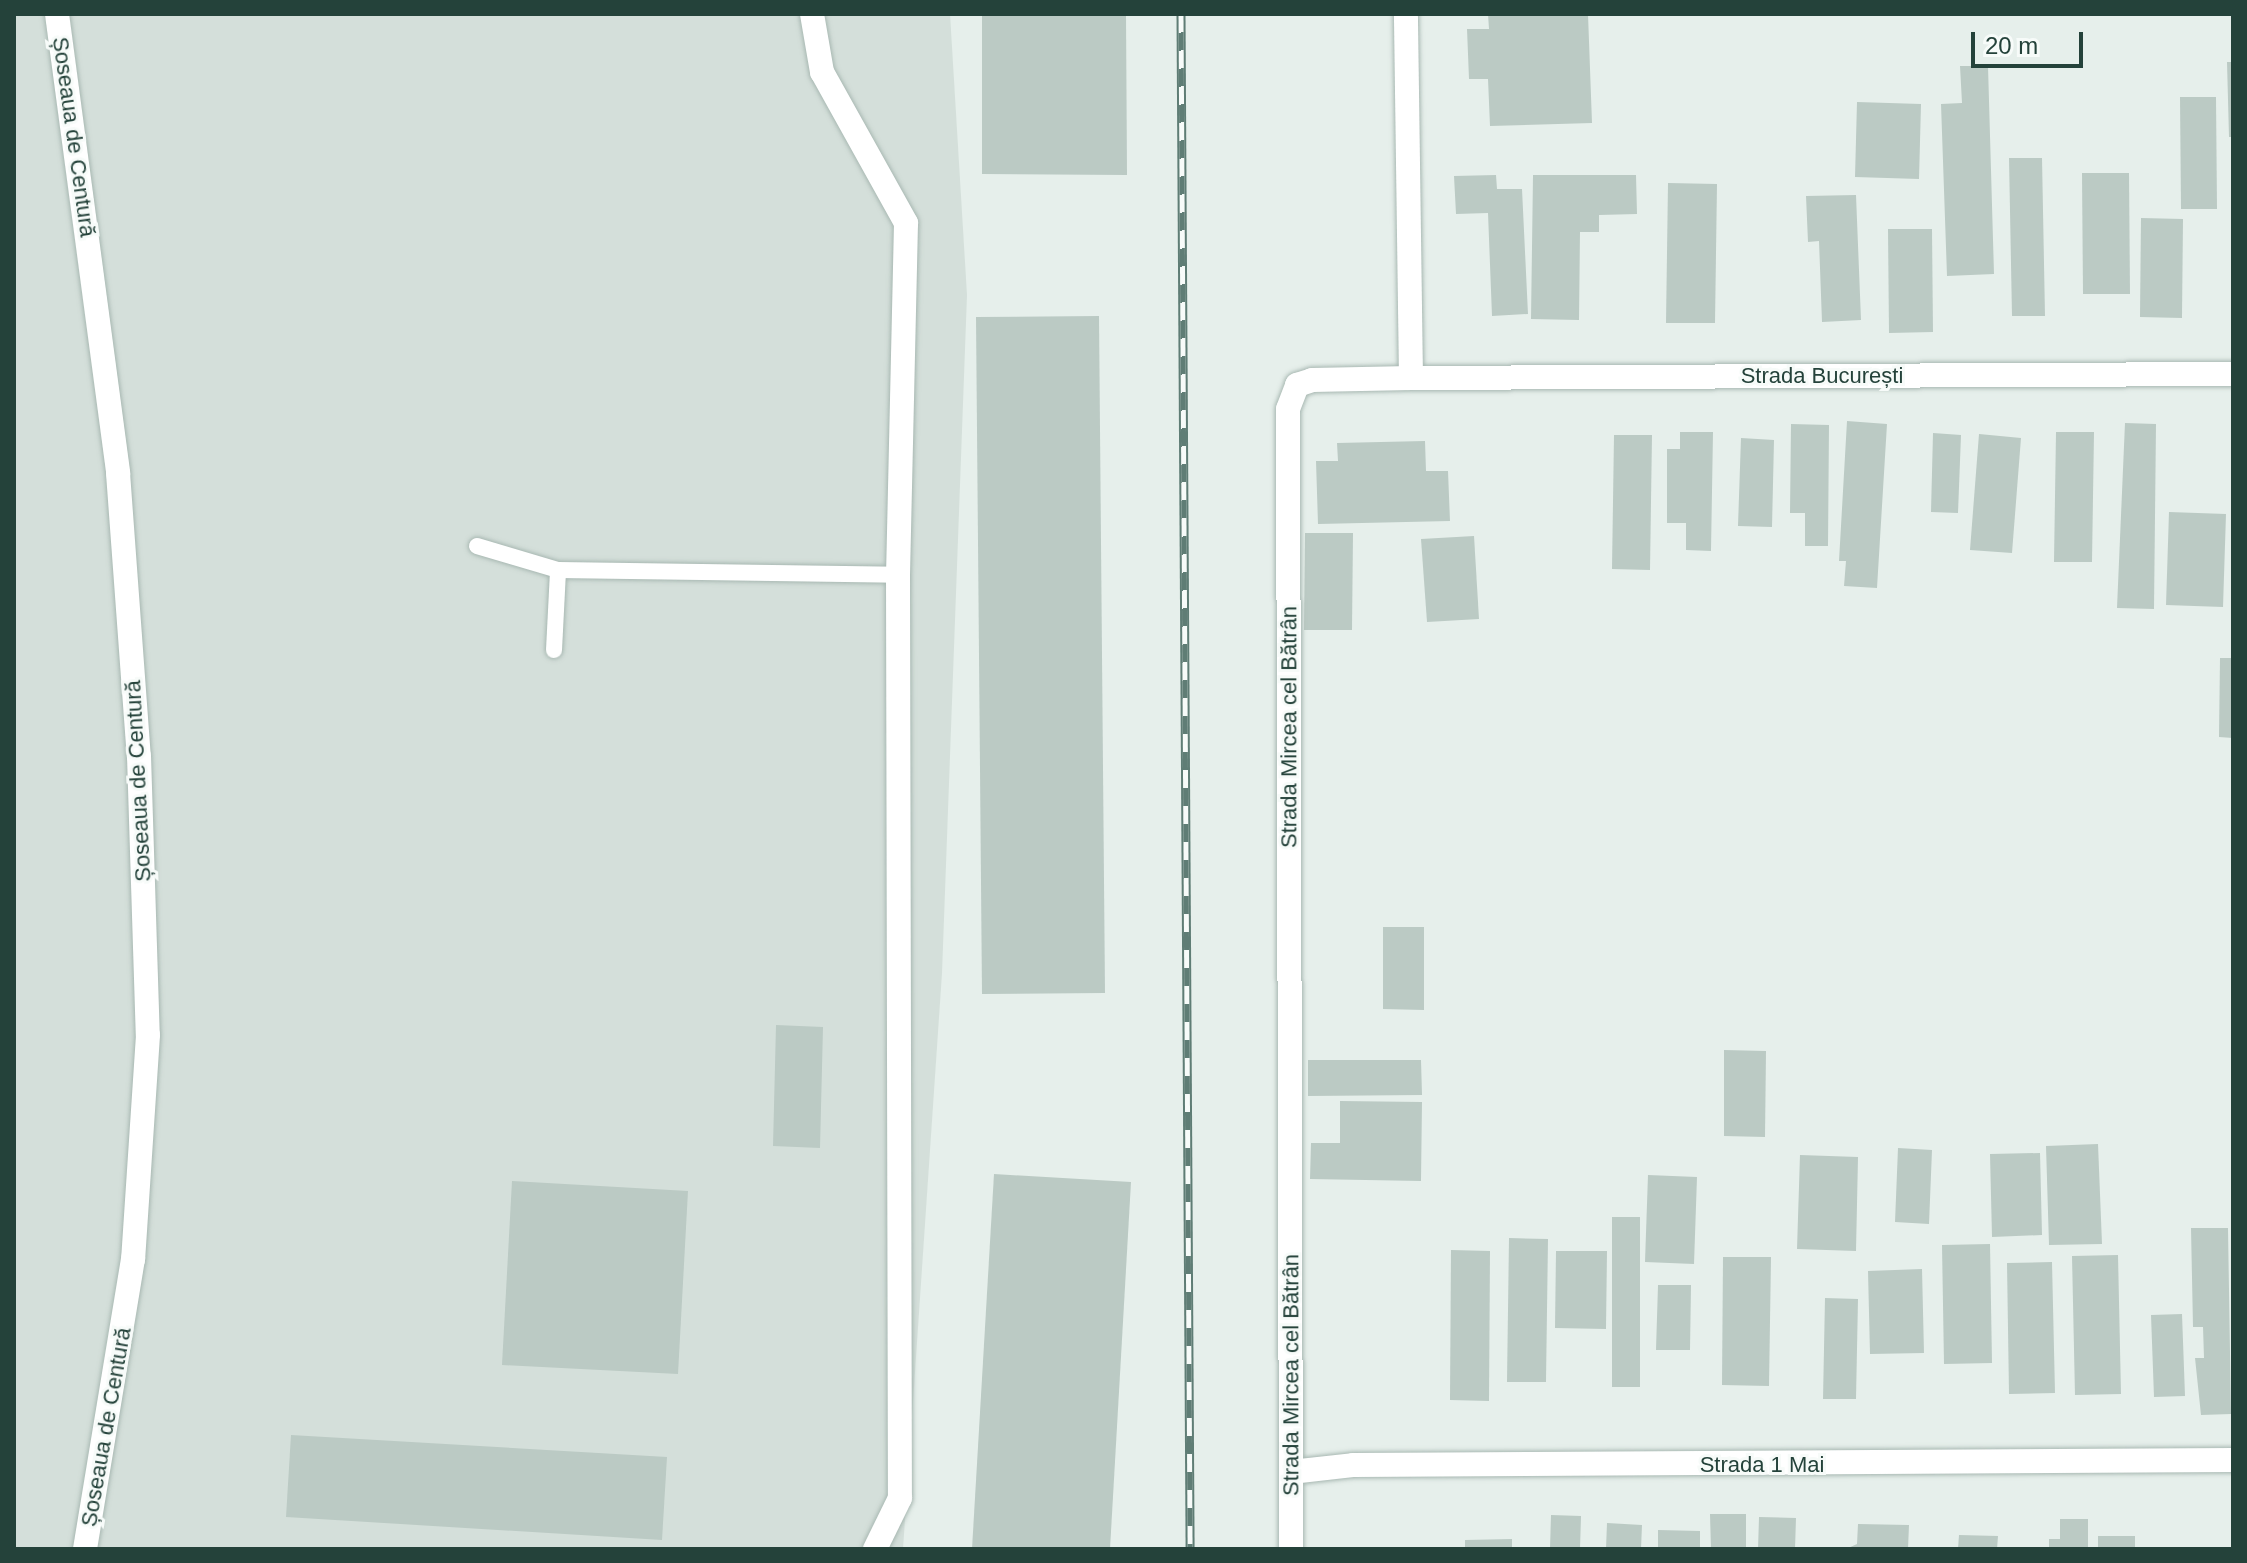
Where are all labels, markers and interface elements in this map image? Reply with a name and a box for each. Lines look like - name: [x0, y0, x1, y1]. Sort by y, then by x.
- scale bar: [1975, 16, 2087, 66]
- text: 20 m: [1985, 32, 2038, 59]
- street label: Șoseaua de Centură: [47, 35, 101, 239]
- street label: Strada București: [1741, 363, 1903, 389]
- street label: Strada Mircea cel Bătrân: [1276, 606, 1302, 848]
- street label: Șoseaua de Centură: [120, 680, 156, 882]
- street label: Strada Mircea cel Bătrân: [1278, 1254, 1304, 1496]
- street label: Șoseaua de Centură: [75, 1325, 137, 1529]
- street label: Strada 1 Mai: [1700, 1452, 1824, 1478]

